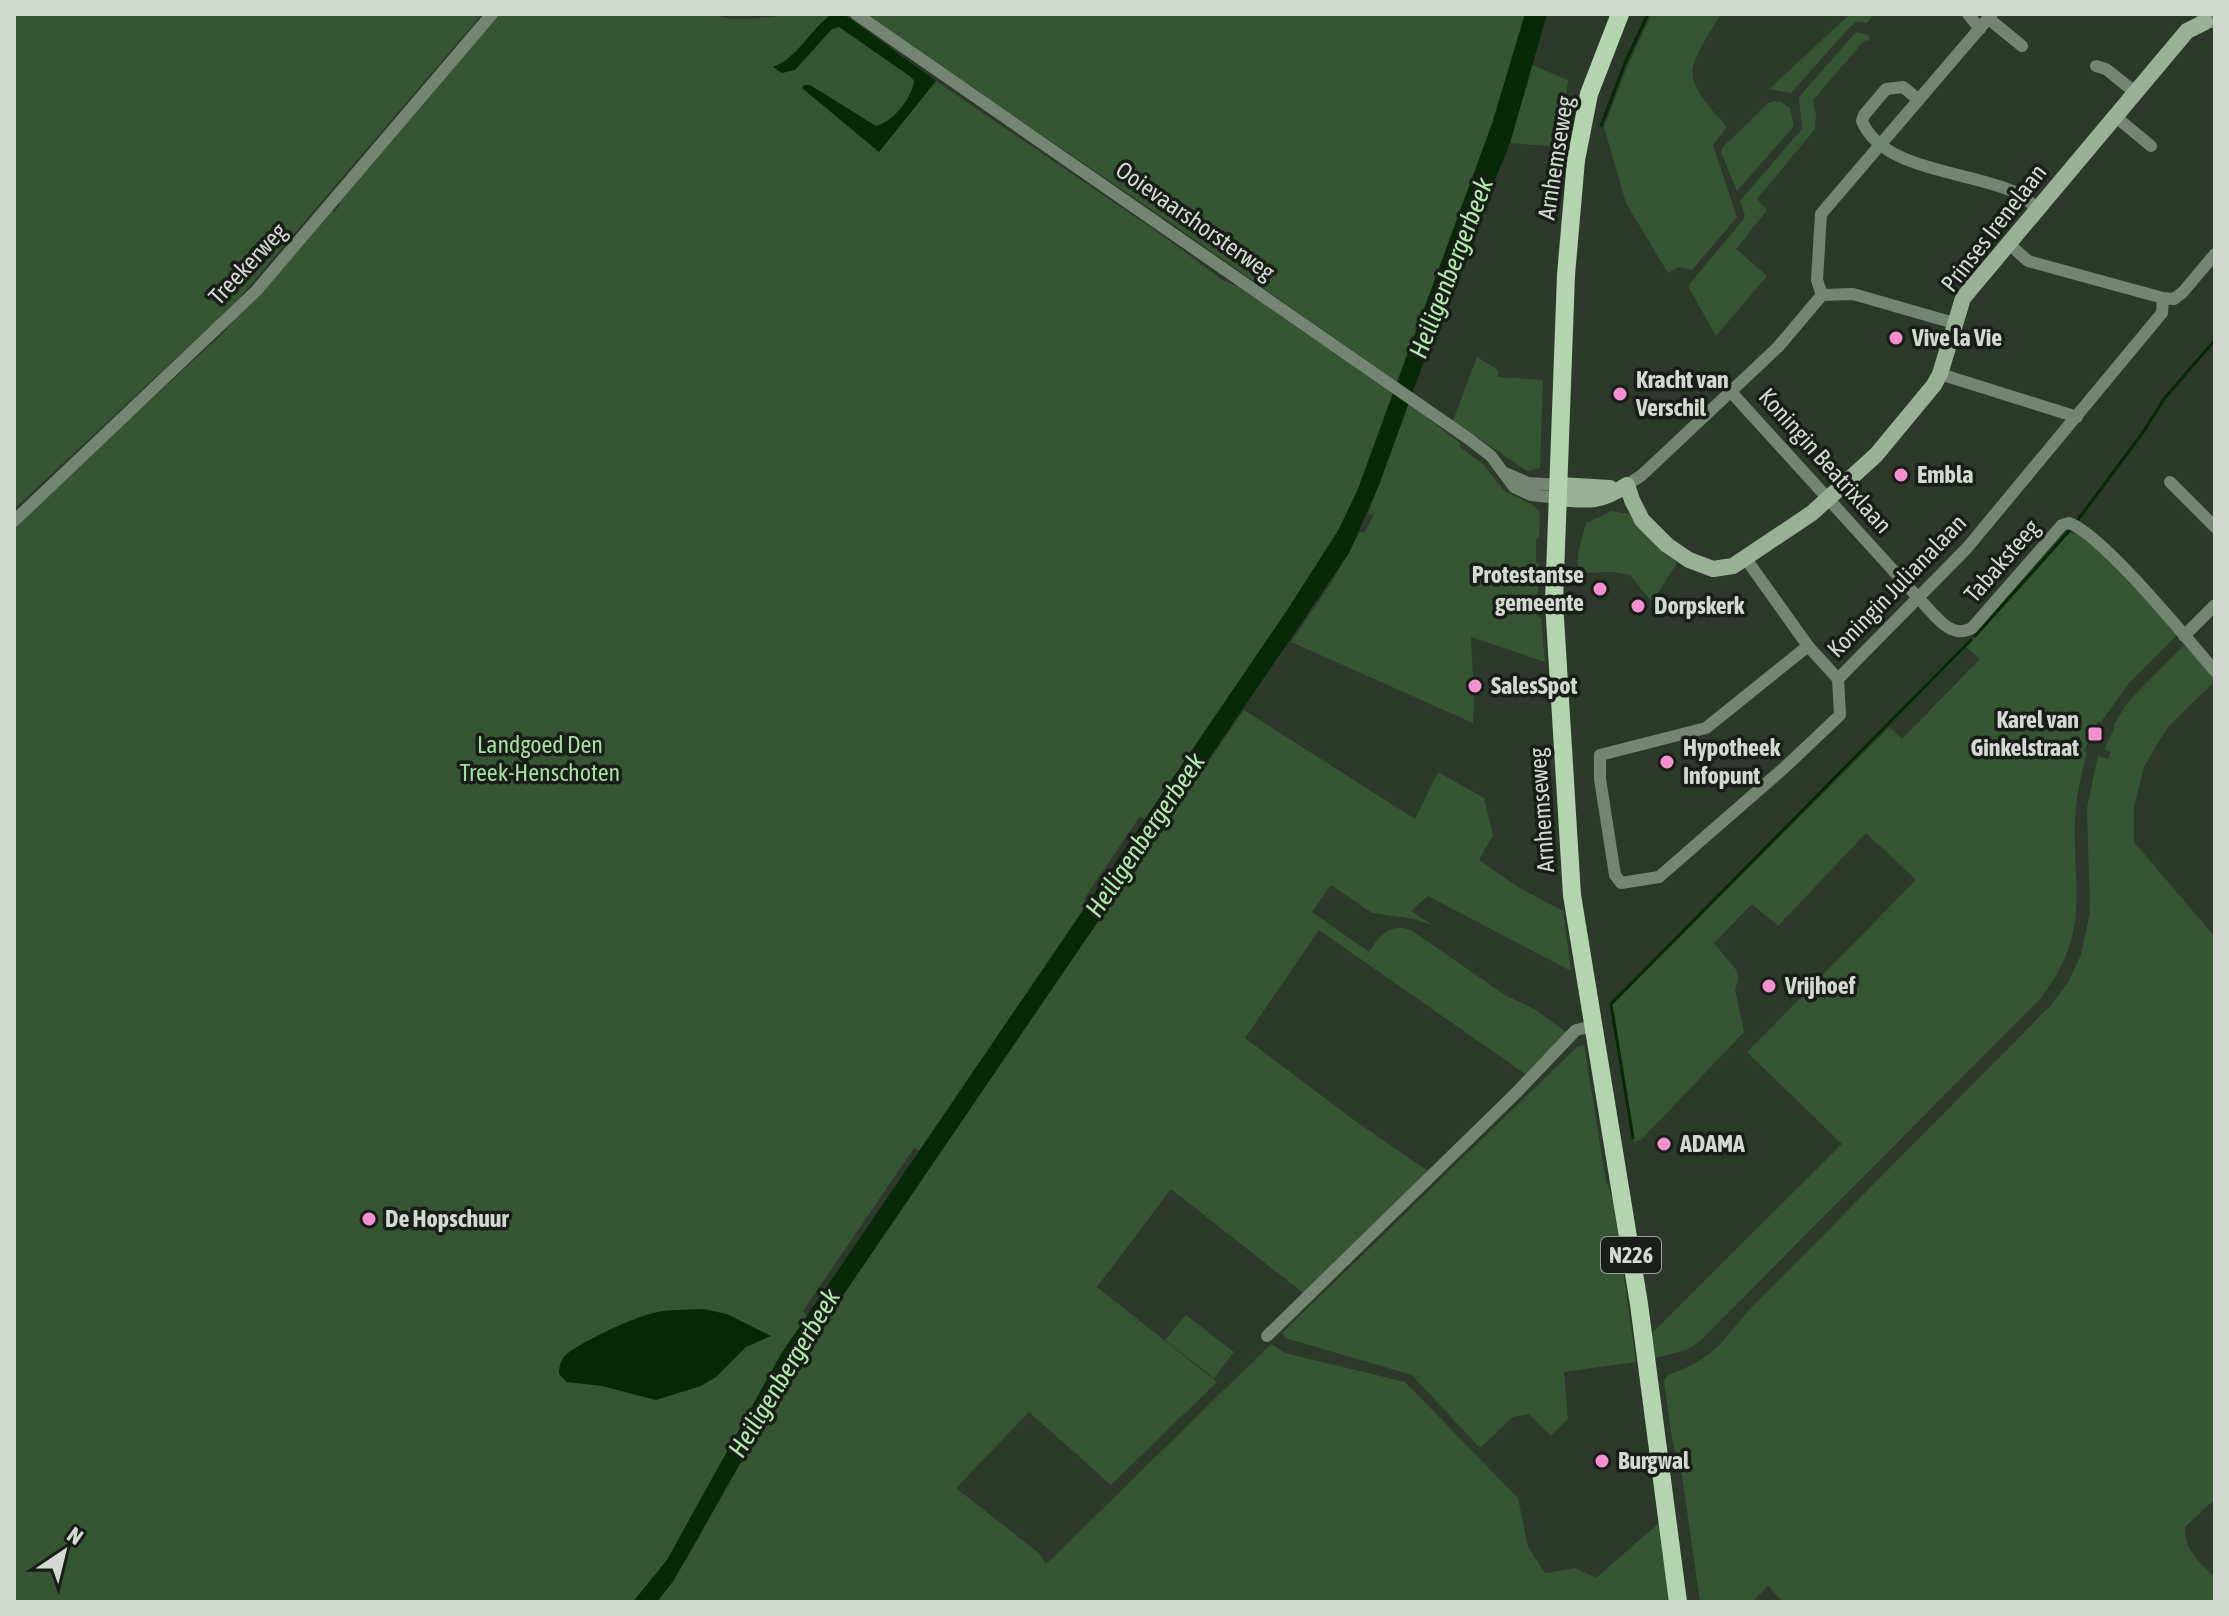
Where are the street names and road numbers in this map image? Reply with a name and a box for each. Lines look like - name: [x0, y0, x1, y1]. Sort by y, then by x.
- street label: Arnhemseweg: [1532, 94, 1579, 222]
- street label: Ooievaarshorsterweg: [1111, 156, 1280, 286]
- street label: Prinses Irenelaan: [1936, 159, 2052, 297]
- street label: Treekerweg: [203, 217, 292, 310]
- street label: Koningin Beatrixlaan: [1753, 383, 1897, 538]
- street label: Koningin Julianalaan: [1822, 509, 1971, 662]
- street label: Tabaksteeg: [1959, 513, 2045, 607]
- street label: Arnhemseweg: [1524, 746, 1559, 873]
- road number: N226: [1601, 1237, 1661, 1273]

